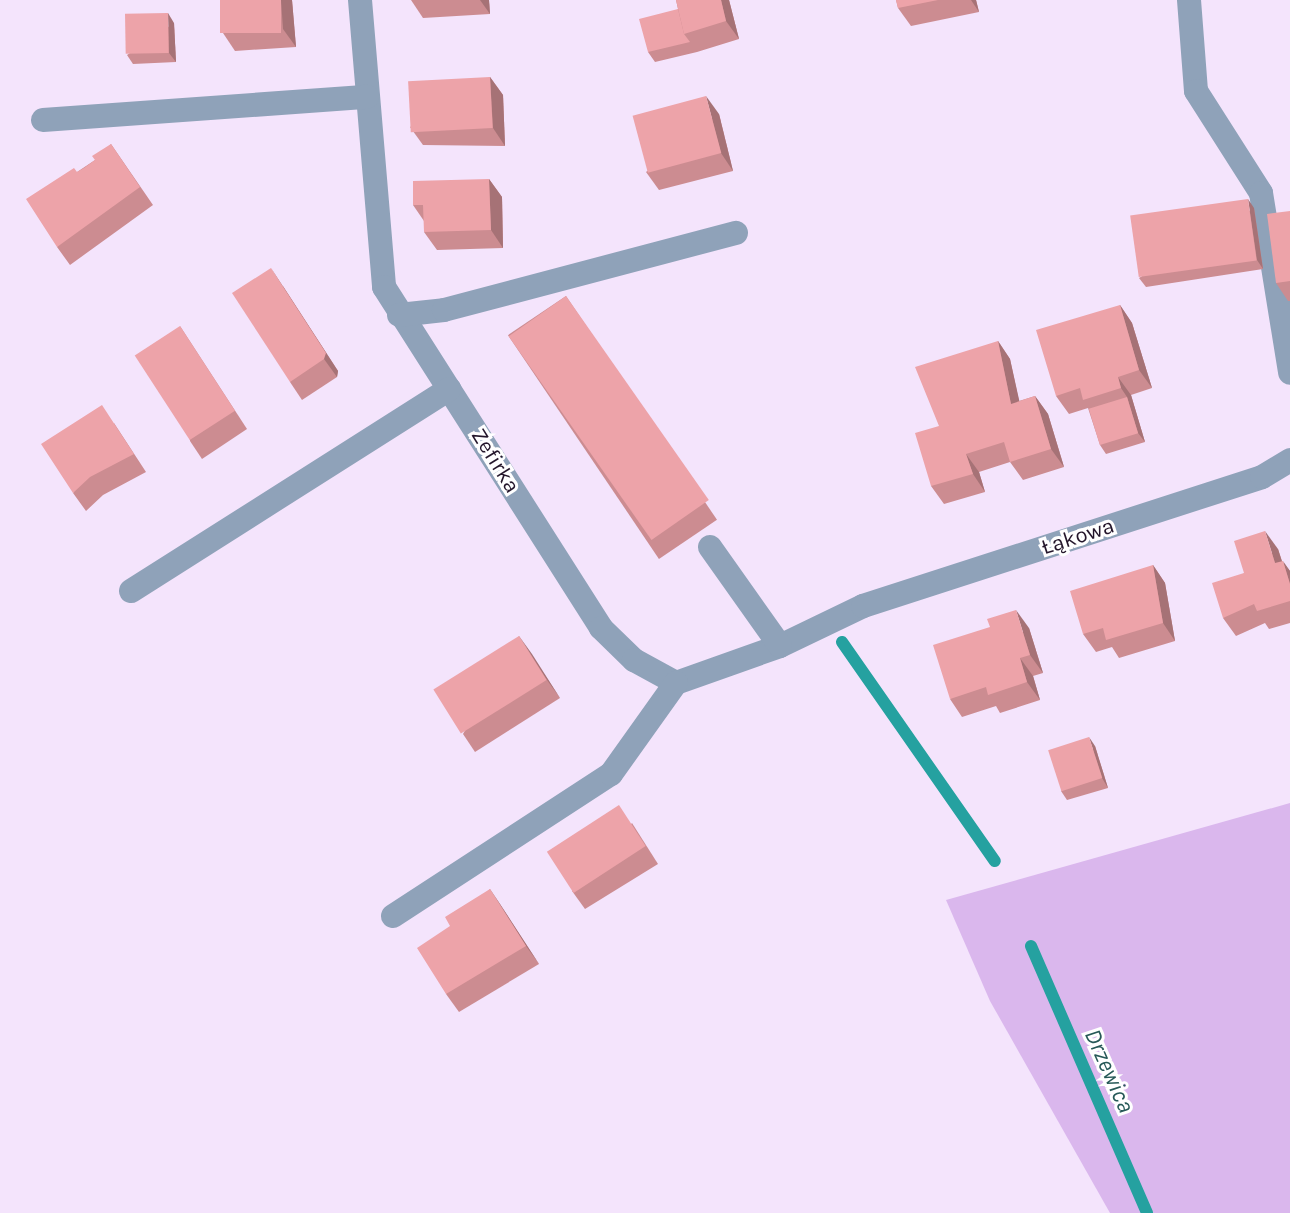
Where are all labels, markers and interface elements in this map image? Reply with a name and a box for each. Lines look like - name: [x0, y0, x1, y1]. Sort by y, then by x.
- street label: Zefirka: [465, 424, 525, 498]
- street label: Łąkowa: [1038, 513, 1118, 561]
- water label: Drzewica: [1078, 1024, 1140, 1118]

